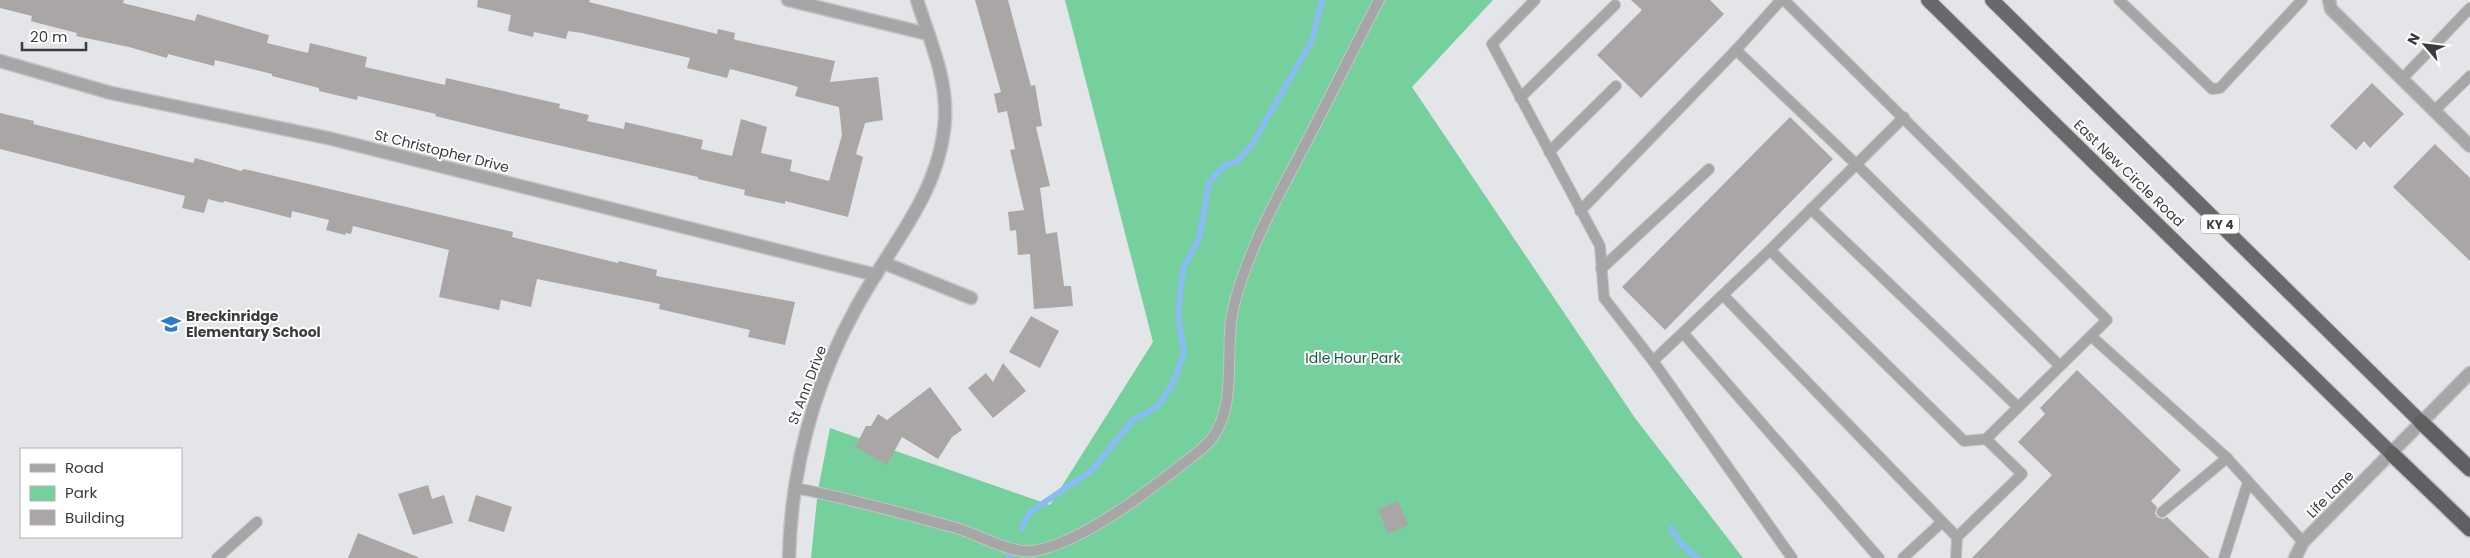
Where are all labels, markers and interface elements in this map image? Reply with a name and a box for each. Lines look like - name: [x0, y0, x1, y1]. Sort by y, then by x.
- scale bar: [22, 20, 86, 52]
- north arrow: [2400, 20, 2450, 70]
- text: 20 m: [30, 26, 68, 47]
- text: N: [2402, 30, 2425, 48]
- street label: East New Circle Road: [2069, 115, 2189, 231]
- street label: St Christopher Drive: [373, 125, 512, 177]
- road number: KY 4: [2201, 214, 2239, 233]
- place label: Breckinridge Elementary School: [186, 306, 321, 342]
- school or university icon: Breckinridge Elementary School: [160, 313, 182, 335]
- street label: St Ann Drive: [783, 342, 831, 427]
- park label: Idle Hour Park: [1305, 348, 1401, 368]
- legend: [20, 448, 182, 538]
- text: Road: [65, 457, 104, 478]
- street label: Life Lane: [2302, 466, 2358, 522]
- text: Park: [65, 482, 97, 503]
- text: Building: [65, 507, 125, 528]

